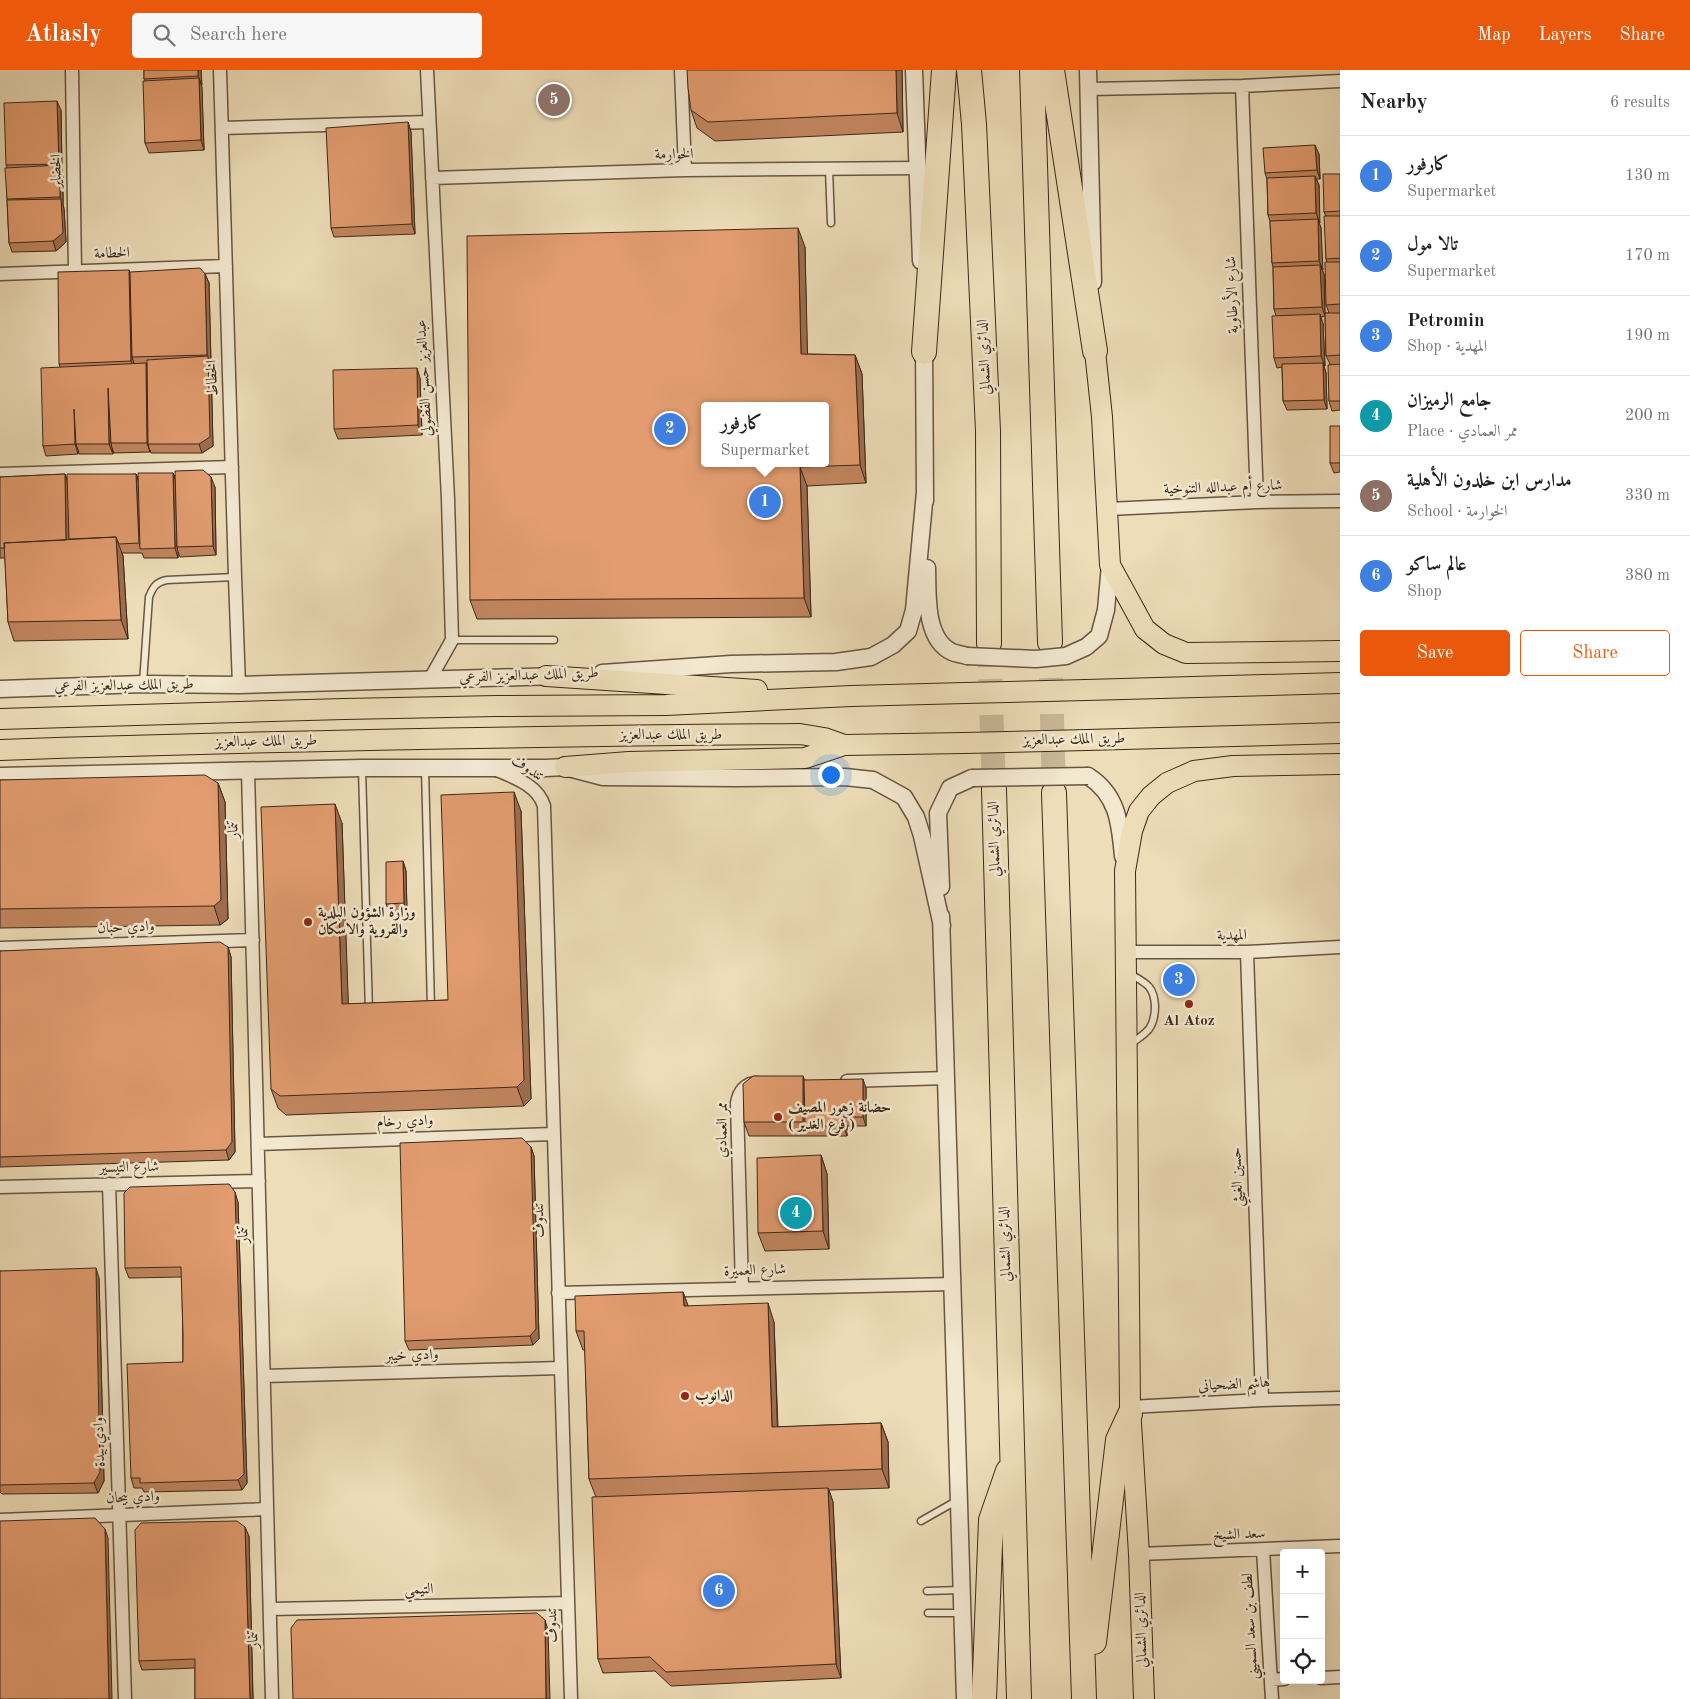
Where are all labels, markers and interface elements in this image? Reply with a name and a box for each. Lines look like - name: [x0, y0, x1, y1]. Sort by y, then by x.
- search box: [132, 13, 482, 58]
- icon: search: [150, 21, 178, 49]
- text: Atlasly: [25, 23, 102, 47]
- text: Search here: [190, 26, 287, 45]
- text: Map: [1477, 26, 1511, 44]
- text: Layers: [1539, 26, 1591, 44]
- text: Share: [1619, 26, 1665, 44]
- pin: 5: [538, 81, 570, 119]
- text: Nearby: [1360, 92, 1428, 113]
- text: 6 results: [1610, 95, 1670, 111]
- street label: الخوارمة: [655, 147, 693, 163]
- street label: الخضاير: [49, 154, 65, 190]
- text: كارفور: [1407, 156, 1449, 175]
- text: 1: [1371, 168, 1381, 184]
- text: 130 m: [1625, 168, 1670, 184]
- text: Supermarket: [1407, 184, 1496, 200]
- text: تالا مول: [1407, 236, 1458, 255]
- street label: الخطامة: [94, 246, 130, 262]
- text: 2: [1371, 248, 1381, 264]
- text: 170 m: [1625, 248, 1670, 264]
- street label: شارع الأرطاوية: [1219, 256, 1246, 334]
- text: Supermarket: [1407, 264, 1496, 280]
- text: Petromin: [1407, 312, 1484, 331]
- street label: عبدالعزيز حسن الفضولي: [414, 319, 439, 437]
- street label: الدائري الشمالي: [976, 319, 997, 395]
- text: 3: [1371, 328, 1381, 344]
- text: 190 m: [1625, 328, 1670, 344]
- text: Shop · المهدية: [1407, 339, 1487, 355]
- street label: الخطاط: [205, 360, 221, 396]
- text: جامع الرميزان: [1407, 392, 1492, 411]
- popup: [701, 402, 829, 467]
- text: 4: [1371, 408, 1381, 424]
- text: 200 m: [1625, 408, 1670, 424]
- pin: 2: [654, 410, 686, 448]
- text: كارفور: [720, 415, 762, 434]
- text: Place · ممر العمادي: [1407, 424, 1518, 440]
- text: Supermarket: [720, 443, 810, 459]
- text: مدارس ابن خلدون الأهلية: [1407, 472, 1572, 491]
- street label: شارع أم عبدالله التنوخية: [1163, 473, 1283, 502]
- pin: 1: [749, 483, 781, 521]
- text: 5: [1371, 488, 1381, 504]
- text: 330 m: [1625, 488, 1670, 504]
- text: School · الخوارمة: [1407, 504, 1507, 520]
- text: عالم ساكو: [1407, 556, 1467, 575]
- text: 6: [1371, 568, 1381, 584]
- text: 380 m: [1625, 568, 1670, 584]
- text: Shop: [1407, 584, 1442, 600]
- button: Save: [1360, 630, 1510, 676]
- button: Share: [1520, 630, 1670, 676]
- street label: طريق الملك عبدالعزيز الفرعي: [459, 666, 599, 689]
- street label: طريق الملك عبدالعزيز الفرعي: [54, 677, 194, 698]
- street label: طريق الملك عبدالعزيز: [618, 728, 722, 744]
- street label: طريق الملك عبدالعزيز: [1021, 732, 1125, 749]
- street label: طريق الملك عبدالعزيز: [213, 734, 317, 751]
- street label: تندوف: [508, 754, 546, 784]
- your location: [818, 762, 844, 788]
- street label: الدائري الشمالي: [986, 801, 1007, 877]
- street label: تنمار: [226, 820, 242, 841]
- place label: وزارة الشؤون البلدية والقروية والاسكان: [318, 905, 416, 939]
- marker: وزارة الشؤون البلدية والقروية والاسكان: [302, 916, 314, 928]
- street label: وادي حبان: [97, 920, 155, 939]
- street label: المهدية: [1217, 928, 1247, 944]
- pin: 3: [1163, 961, 1195, 999]
- marker: Al Atoz: [1183, 998, 1195, 1010]
- place label: Al Atoz: [1163, 1014, 1215, 1029]
- place label: حضانة زهور المصيف ( فرع الغدير ): [788, 1100, 891, 1136]
- street label: ممر العمادي: [715, 1102, 734, 1158]
- marker: حضانة زهور المصيف ( فرع الغدير ): [772, 1111, 784, 1123]
- street label: وادي رخام: [376, 1114, 434, 1134]
- street label: حسين الغيثي: [1229, 1147, 1252, 1207]
- street label: شارع التيسير: [97, 1160, 159, 1180]
- pin: 4: [780, 1194, 812, 1232]
- street label: تندوف: [532, 1202, 548, 1238]
- street label: الدائري الشمالي: [997, 1206, 1018, 1282]
- street label: تنمار: [236, 1225, 252, 1246]
- street label: شارع العميرة: [724, 1262, 787, 1284]
- street label: وادي خيبر: [383, 1348, 439, 1367]
- street label: هاشم الضحياني: [1198, 1376, 1271, 1400]
- place label: الدانوب: [695, 1388, 733, 1405]
- marker: الدانوب: [679, 1390, 691, 1402]
- street label: وادي بيدة: [92, 1416, 111, 1467]
- street label: وادي بيحان: [106, 1490, 160, 1509]
- street label: سعد الشيخ: [1212, 1527, 1266, 1548]
- map controls: [1280, 1549, 1325, 1684]
- button: +: [1280, 1549, 1325, 1594]
- pin: 6: [703, 1572, 735, 1610]
- street label: لطف بن سعد السميني: [1241, 1572, 1266, 1680]
- street label: التيمي: [404, 1582, 434, 1603]
- street label: الدائري الشمالي: [1133, 1592, 1154, 1668]
- button: −: [1280, 1594, 1325, 1639]
- street label: تندوف: [545, 1607, 561, 1643]
- street label: تنمار: [246, 1630, 262, 1651]
- button: locate: [1280, 1639, 1325, 1684]

